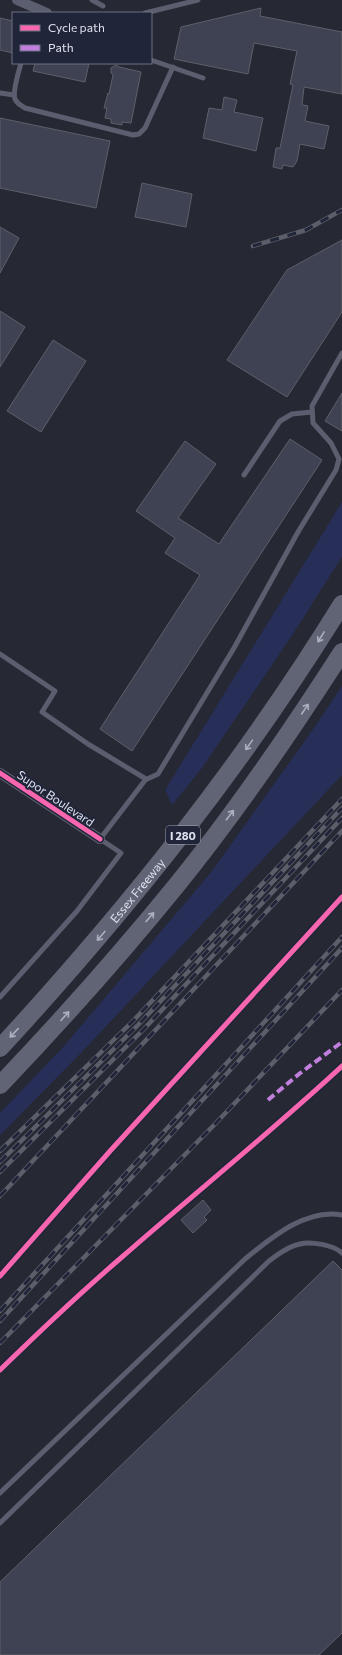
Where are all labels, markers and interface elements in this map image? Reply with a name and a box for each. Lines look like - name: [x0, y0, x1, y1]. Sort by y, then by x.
- legend: [12, 12, 152, 64]
- text: Cycle path: [48, 20, 105, 34]
- text: Path: [48, 40, 74, 54]
- one-way arrow: [317, 631, 325, 643]
- one-way arrow: [301, 704, 309, 715]
- one-way arrow: [245, 739, 253, 750]
- street label: Supor Boulevard: [15, 767, 97, 829]
- one-way arrow: [225, 810, 234, 821]
- road number: I 280: [166, 826, 200, 844]
- street label: Essex Freeway: [107, 855, 167, 925]
- one-way arrow: [145, 912, 154, 923]
- one-way arrow: [96, 931, 105, 941]
- one-way arrow: [60, 1011, 69, 1021]
- one-way arrow: [9, 1028, 19, 1038]

